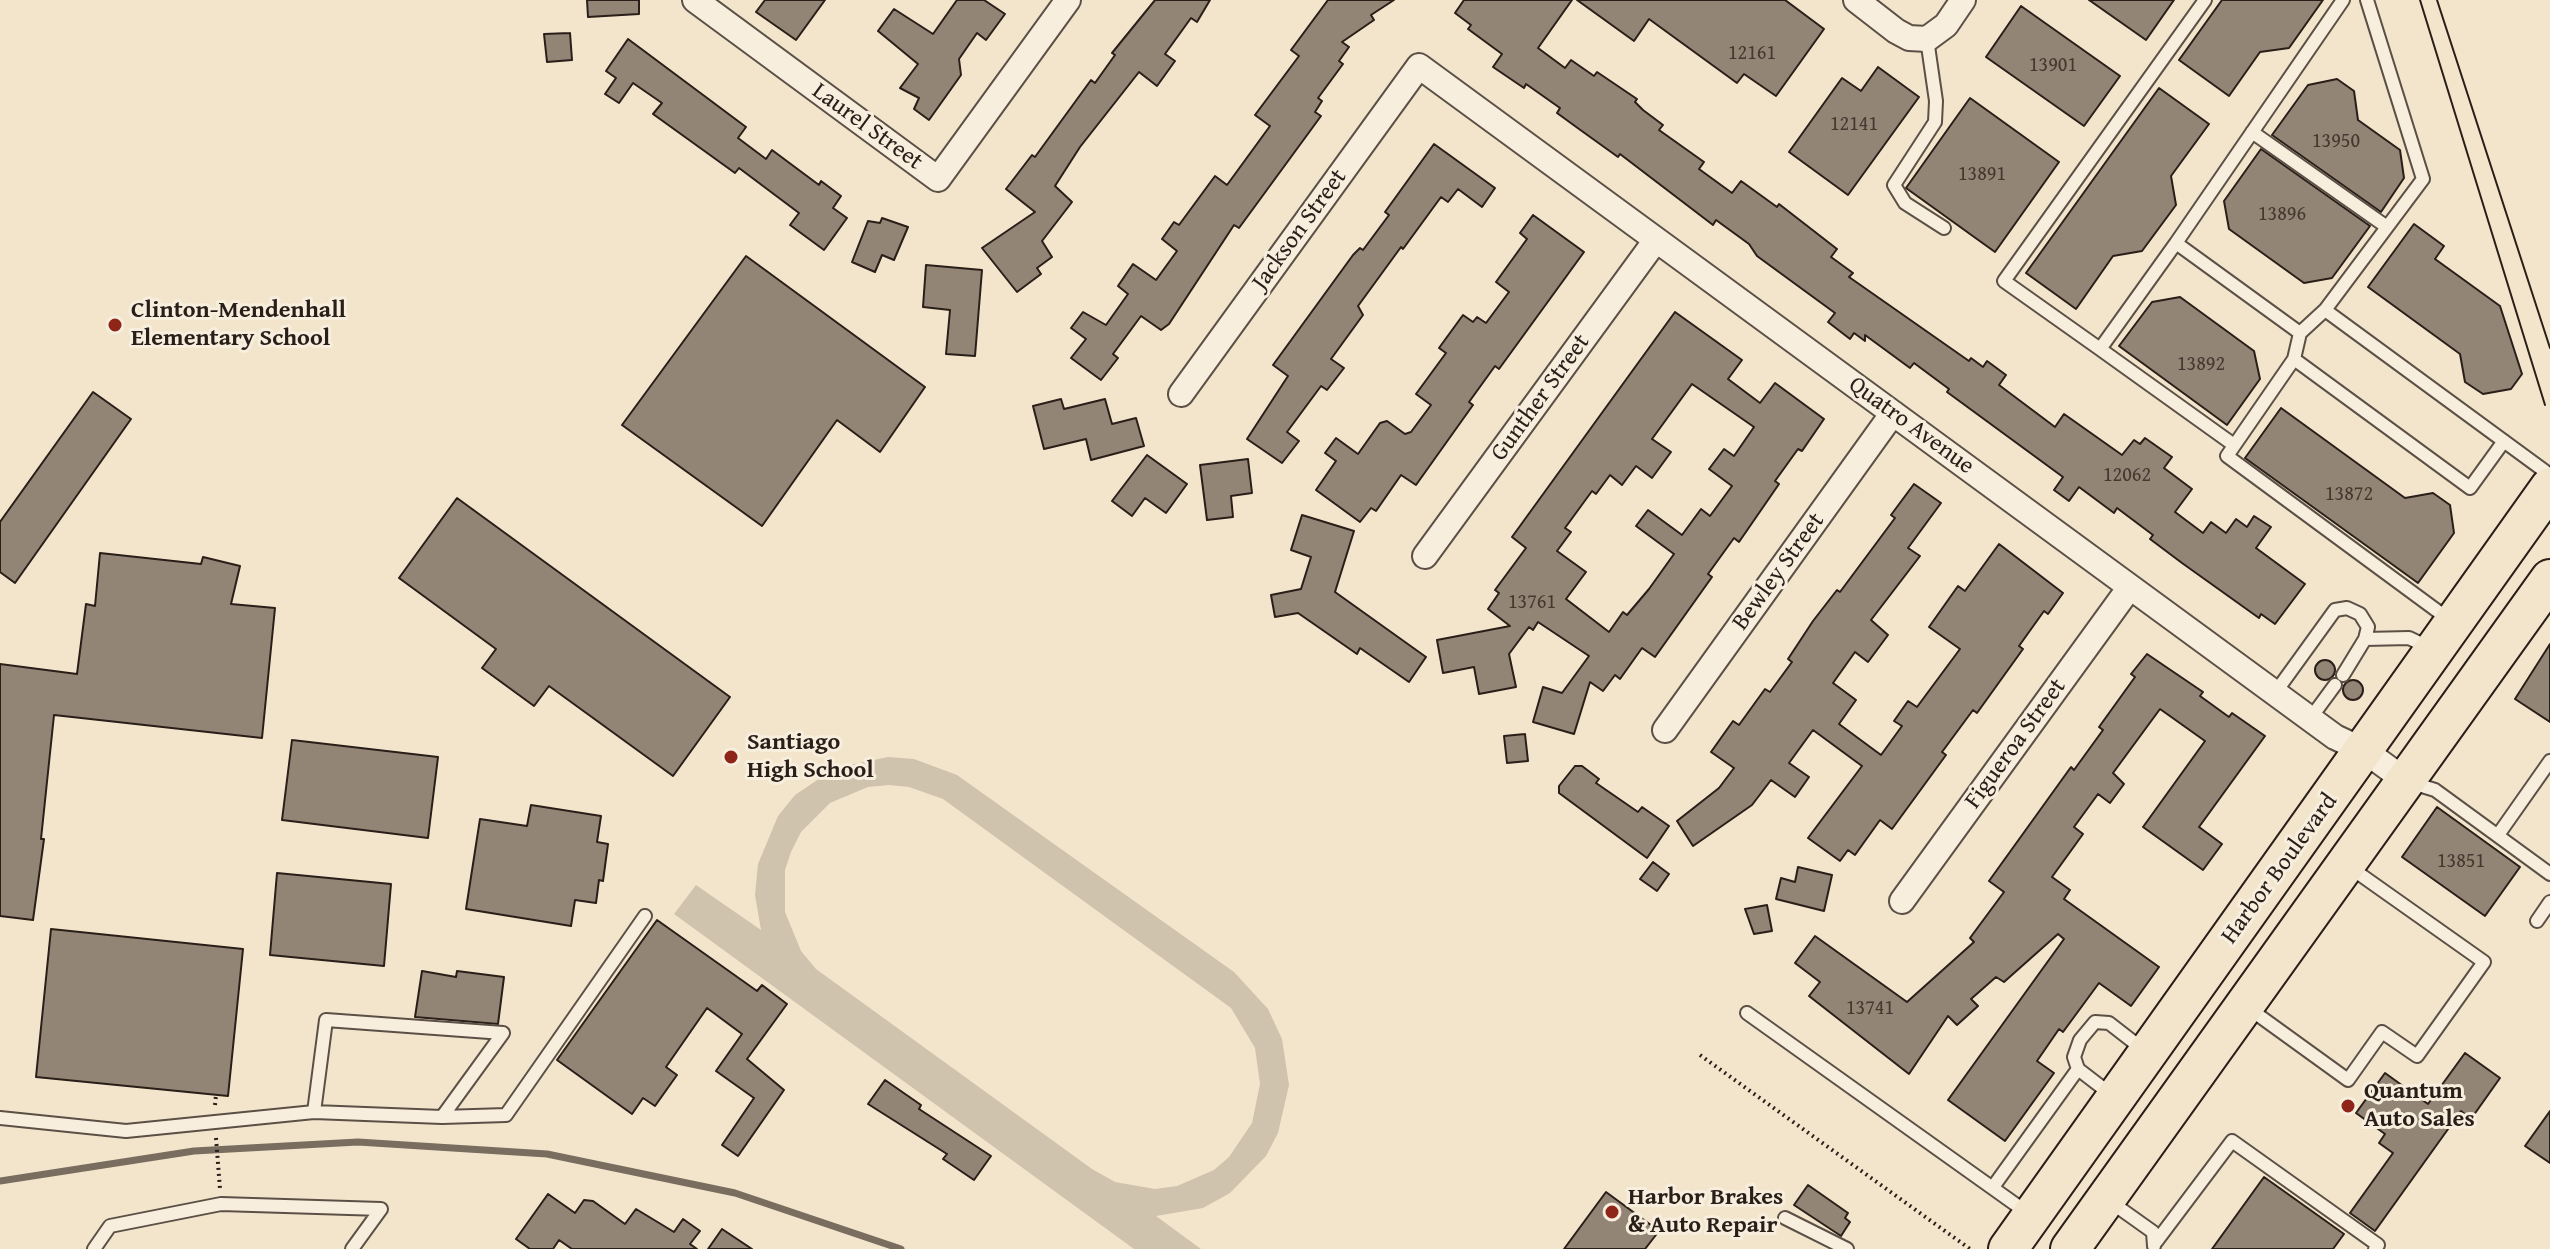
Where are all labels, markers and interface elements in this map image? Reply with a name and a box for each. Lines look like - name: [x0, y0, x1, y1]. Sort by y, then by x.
- house number: 12161: [1728, 42, 1776, 66]
- house number: 13901: [2029, 54, 2077, 78]
- street label: Laurel Street: [806, 77, 928, 177]
- house number: 12141: [1830, 113, 1878, 137]
- house number: 13950: [2312, 130, 2360, 154]
- house number: 13891: [1958, 163, 2006, 187]
- street label: Jackson Street: [1246, 164, 1354, 296]
- house number: 13896: [2258, 203, 2306, 227]
- place label: Clinton-Mendenhall Elementary School: [131, 297, 346, 353]
- marker: Clinton-Mendenhall Elementary School: [106, 316, 124, 334]
- street label: Gunther Street: [1485, 329, 1597, 467]
- house number: 13892: [2177, 353, 2225, 377]
- street label: Quatro Avenue: [1843, 371, 1979, 481]
- house number: 12062: [2103, 464, 2151, 488]
- house number: 13872: [2325, 483, 2373, 507]
- street label: Bewley Street: [1727, 508, 1831, 636]
- house number: 13761: [1508, 591, 1556, 615]
- street label: Figueroa Street: [1959, 673, 2073, 815]
- place label: Santiago High School: [747, 729, 874, 785]
- marker: Santiago High School: [722, 748, 740, 766]
- street label: Harbor Boulevard: [2216, 788, 2344, 950]
- house number: 13851: [2437, 850, 2485, 874]
- house number: 13741: [1846, 997, 1894, 1021]
- place label: Quantum Auto Sales: [2364, 1078, 2475, 1134]
- marker: Quantum Auto Sales: [2339, 1097, 2357, 1115]
- place label: Harbor Brakes & Auto Repair: [1628, 1184, 1783, 1240]
- marker: Harbor Brakes & Auto Repair: [1603, 1203, 1621, 1221]

